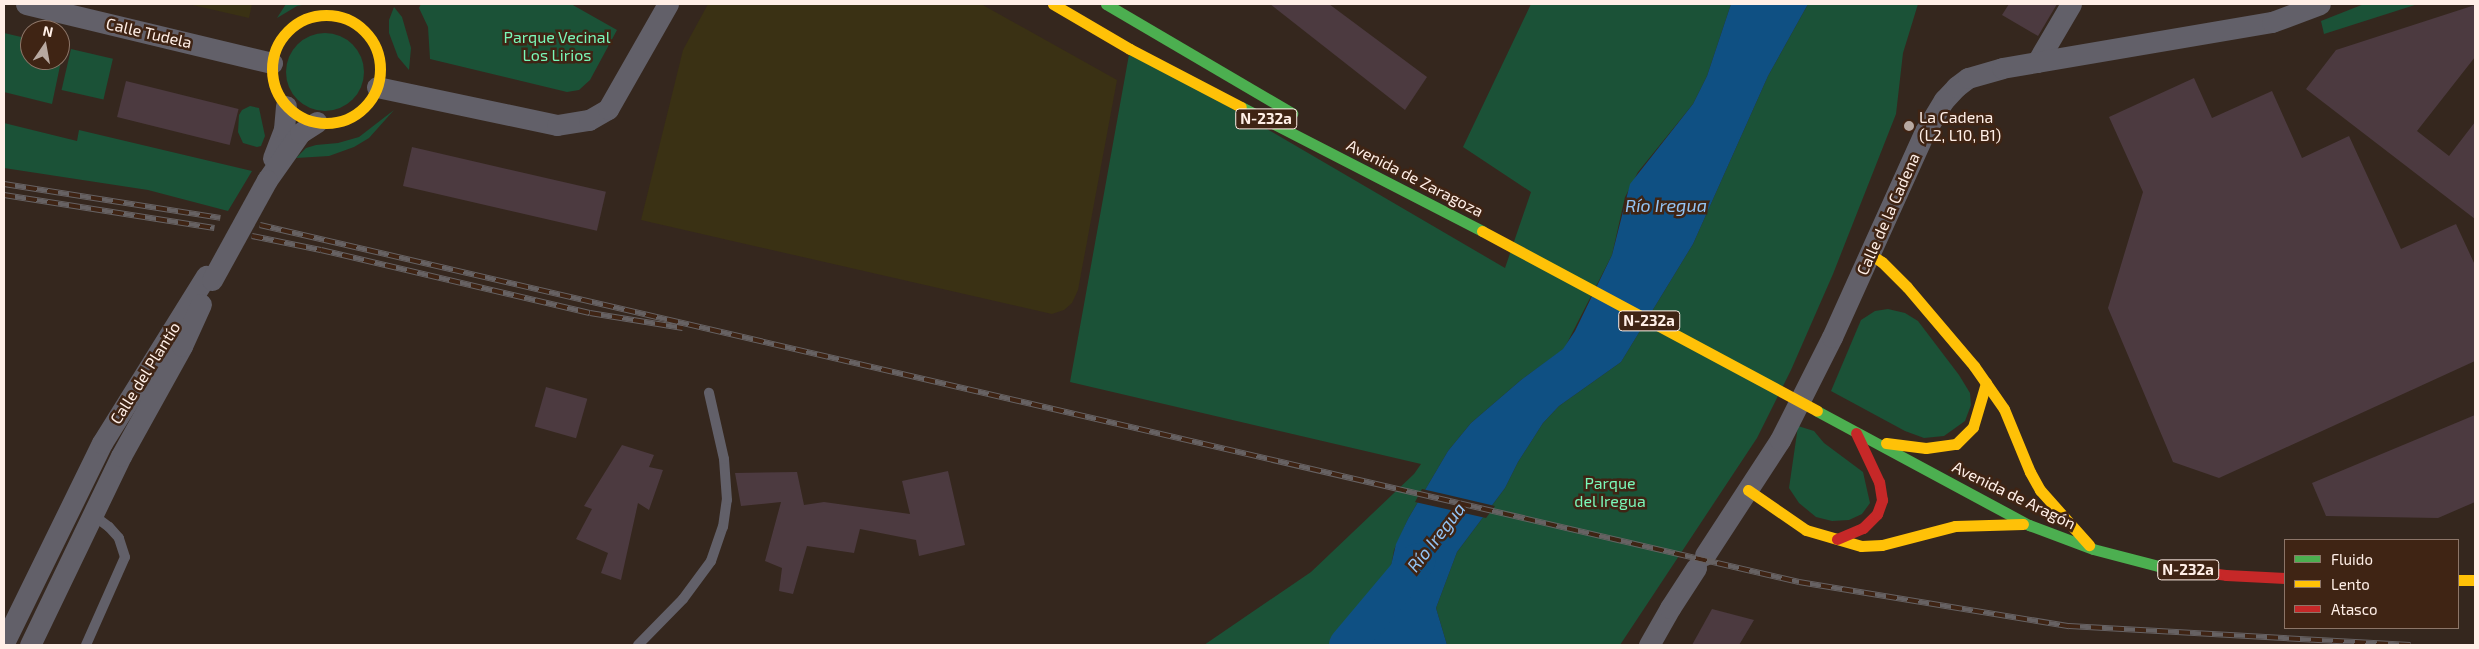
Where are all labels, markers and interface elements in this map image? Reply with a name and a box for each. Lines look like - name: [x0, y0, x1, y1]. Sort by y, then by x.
- street label: Calle Tudela: [104, 14, 194, 52]
- north arrow: [20, 20, 70, 70]
- text: N: [41, 21, 55, 40]
- park label: Parque Vecinal Los Lirios: [503, 27, 611, 65]
- road number: N-232a: [1235, 106, 1297, 132]
- place label: La Cadena (L2, L10, B1): [1919, 107, 2001, 145]
- marker: La Cadena (L2, L10, B1): [1903, 120, 1915, 132]
- street label: Avenida de Zaragoza: [1344, 135, 1486, 221]
- street label: Calle de la Cadena: [1852, 150, 1924, 278]
- water label: Río Iregua: [1625, 194, 1707, 216]
- road number: N-232a: [1618, 308, 1680, 334]
- street label: Calle del Plantío: [106, 318, 184, 428]
- street label: Avenida de Aragón: [1949, 457, 2079, 533]
- park label: Parque del Iregua: [1574, 473, 1646, 511]
- water label: Río Iregua: [1402, 498, 1470, 576]
- legend: [2284, 539, 2459, 629]
- text: Fluido: [2331, 550, 2373, 568]
- road number: N-232a: [2157, 558, 2219, 582]
- text: Lento: [2331, 575, 2370, 593]
- text: Atasco: [2331, 600, 2377, 618]

